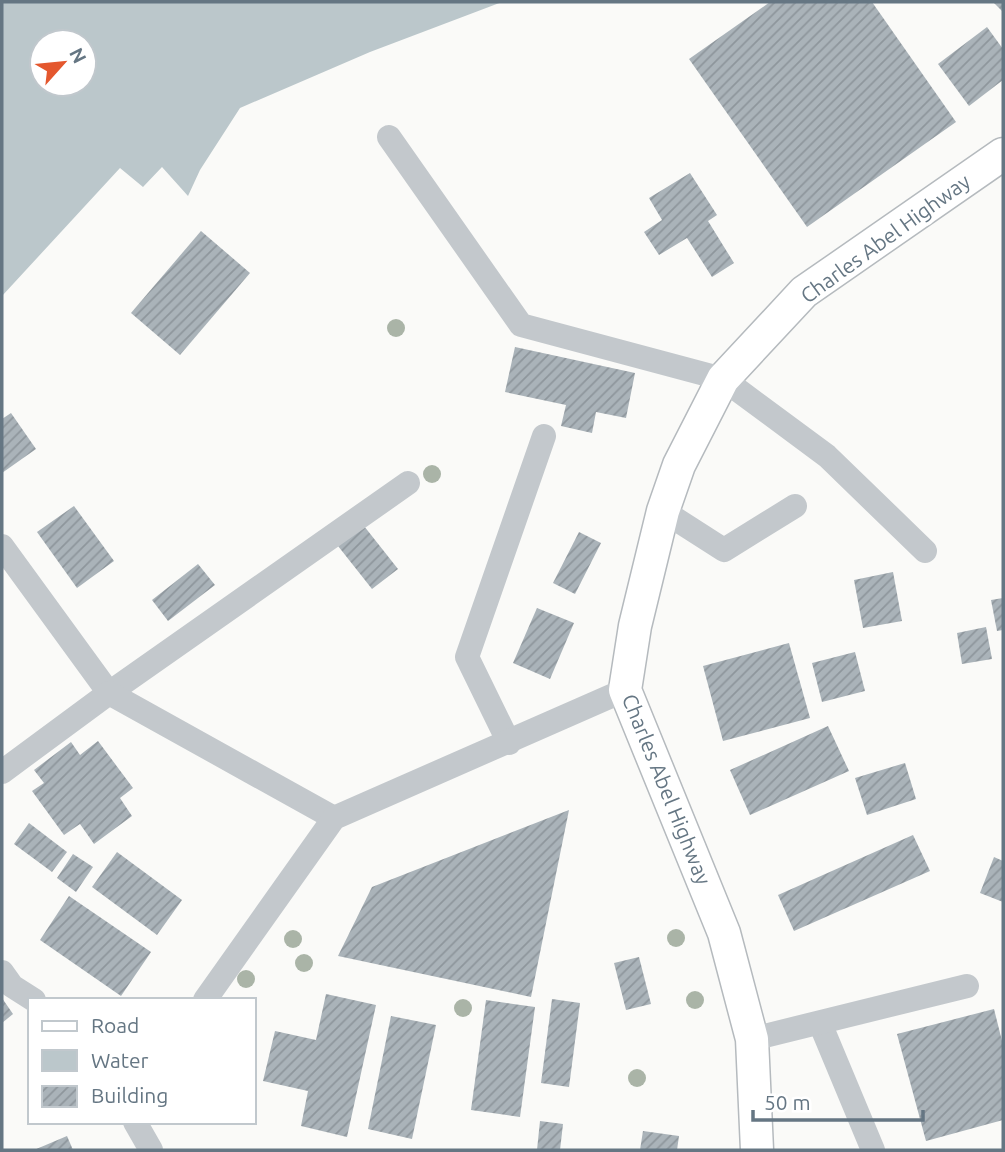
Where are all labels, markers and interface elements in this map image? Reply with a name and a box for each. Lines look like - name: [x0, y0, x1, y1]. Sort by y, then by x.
- north arrow: [28, 28, 98, 98]
- text: N: [65, 44, 91, 67]
- street label: Charles Abel Highway: [796, 169, 974, 307]
- street label: Charles Abel Highway: [618, 690, 716, 888]
- legend: [28, 998, 256, 1124]
- text: Road: [91, 1013, 139, 1037]
- text: Water: [91, 1048, 149, 1072]
- scale bar: [753, 1078, 923, 1122]
- text: Building: [91, 1083, 168, 1107]
- text: 50 m: [764, 1090, 811, 1114]

